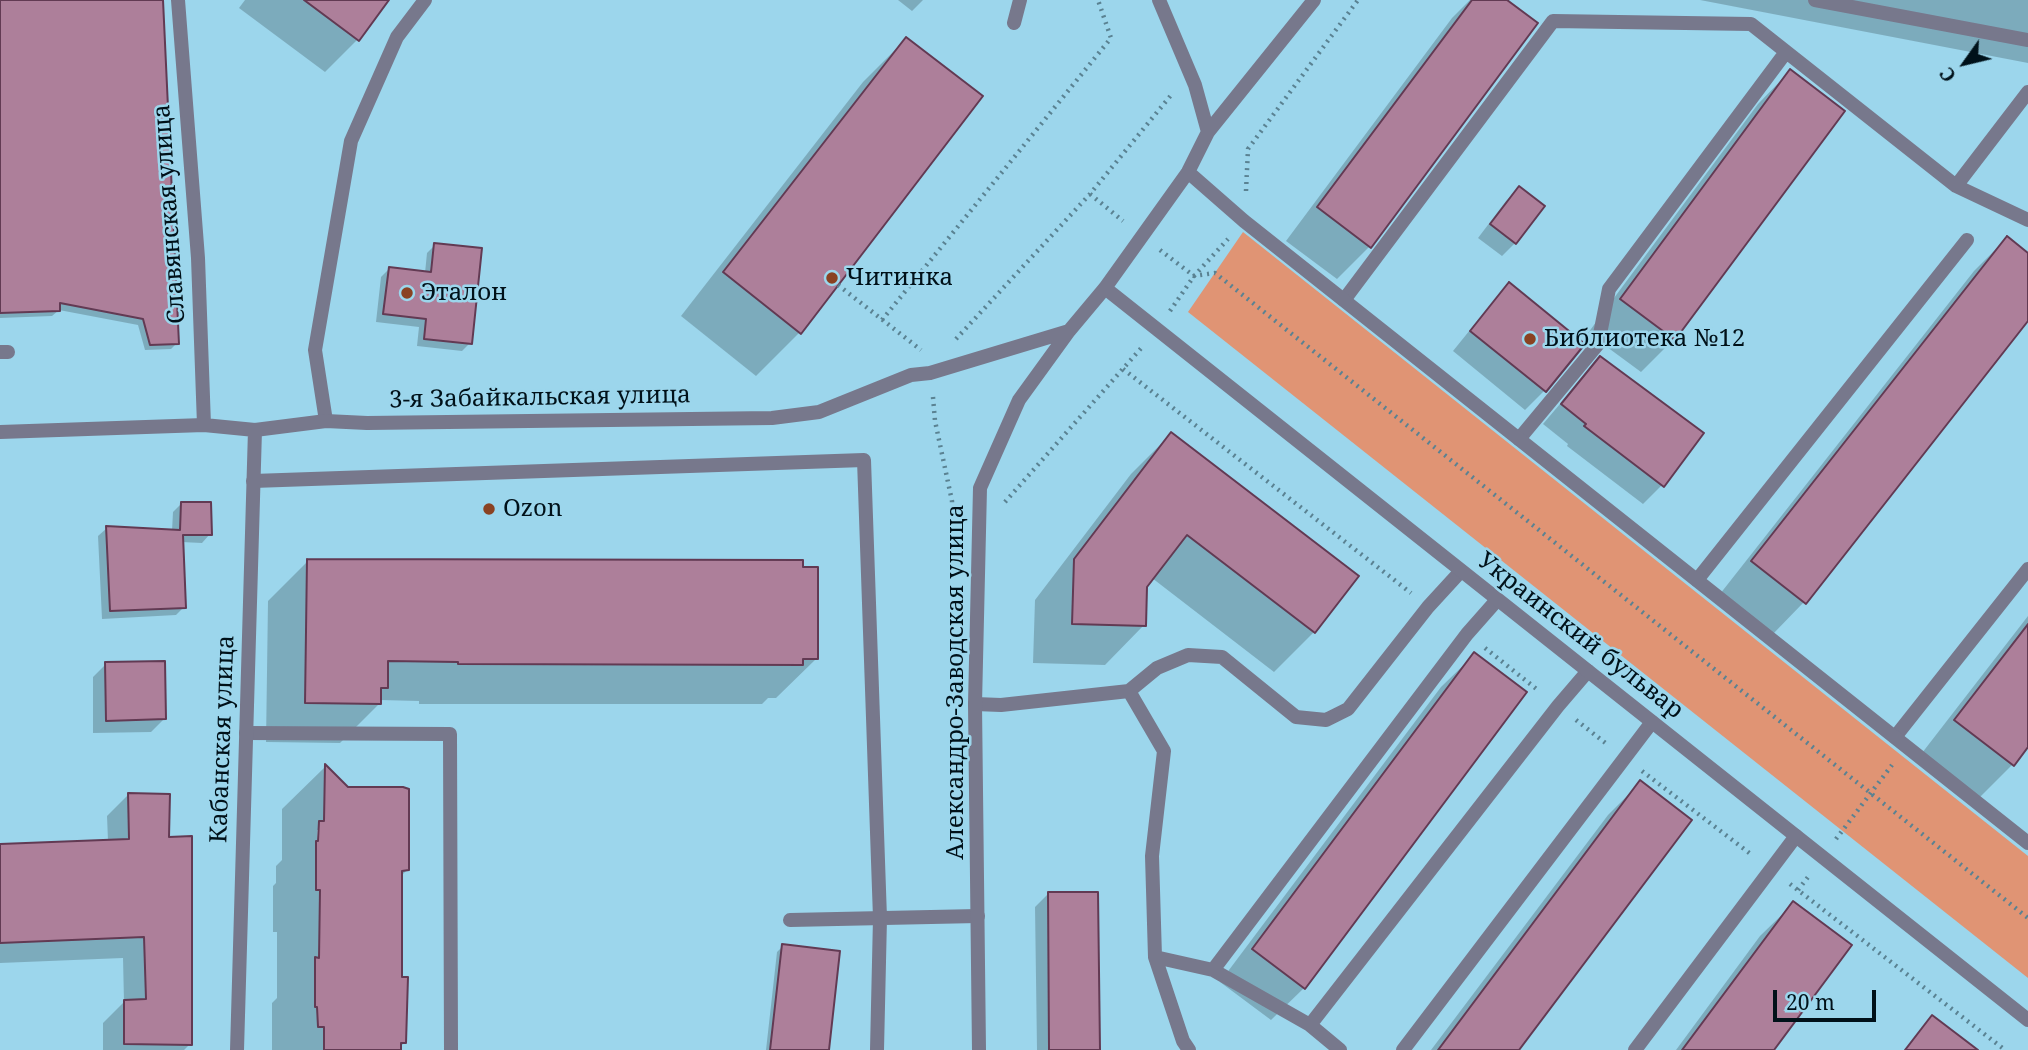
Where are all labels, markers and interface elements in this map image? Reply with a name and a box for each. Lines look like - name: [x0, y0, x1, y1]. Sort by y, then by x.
- north arrow: [1930, 28, 2000, 98]
- text: С: [1933, 62, 1962, 87]
- street label: Славянская улица: [148, 103, 192, 325]
- place label: Читинка: [846, 264, 953, 292]
- marker: Читинка: [824, 270, 840, 286]
- place label: Эталон: [421, 279, 507, 307]
- marker: Эталон: [399, 285, 415, 301]
- place label: Библиотека №12: [1544, 325, 1745, 353]
- marker: Библиотека №12: [1522, 331, 1538, 347]
- street label: 3-я Забайкальская улица: [389, 381, 691, 415]
- place label: Ozon: [503, 495, 562, 523]
- marker: Ozon: [481, 501, 497, 517]
- street label: Александро-Заводская улица: [942, 504, 970, 860]
- street label: Украинский бульвар: [1471, 547, 1689, 725]
- street label: Кабанская улица: [205, 635, 241, 843]
- scale bar: [1776, 976, 1879, 1020]
- text: 20 m: [1786, 988, 1835, 1016]

